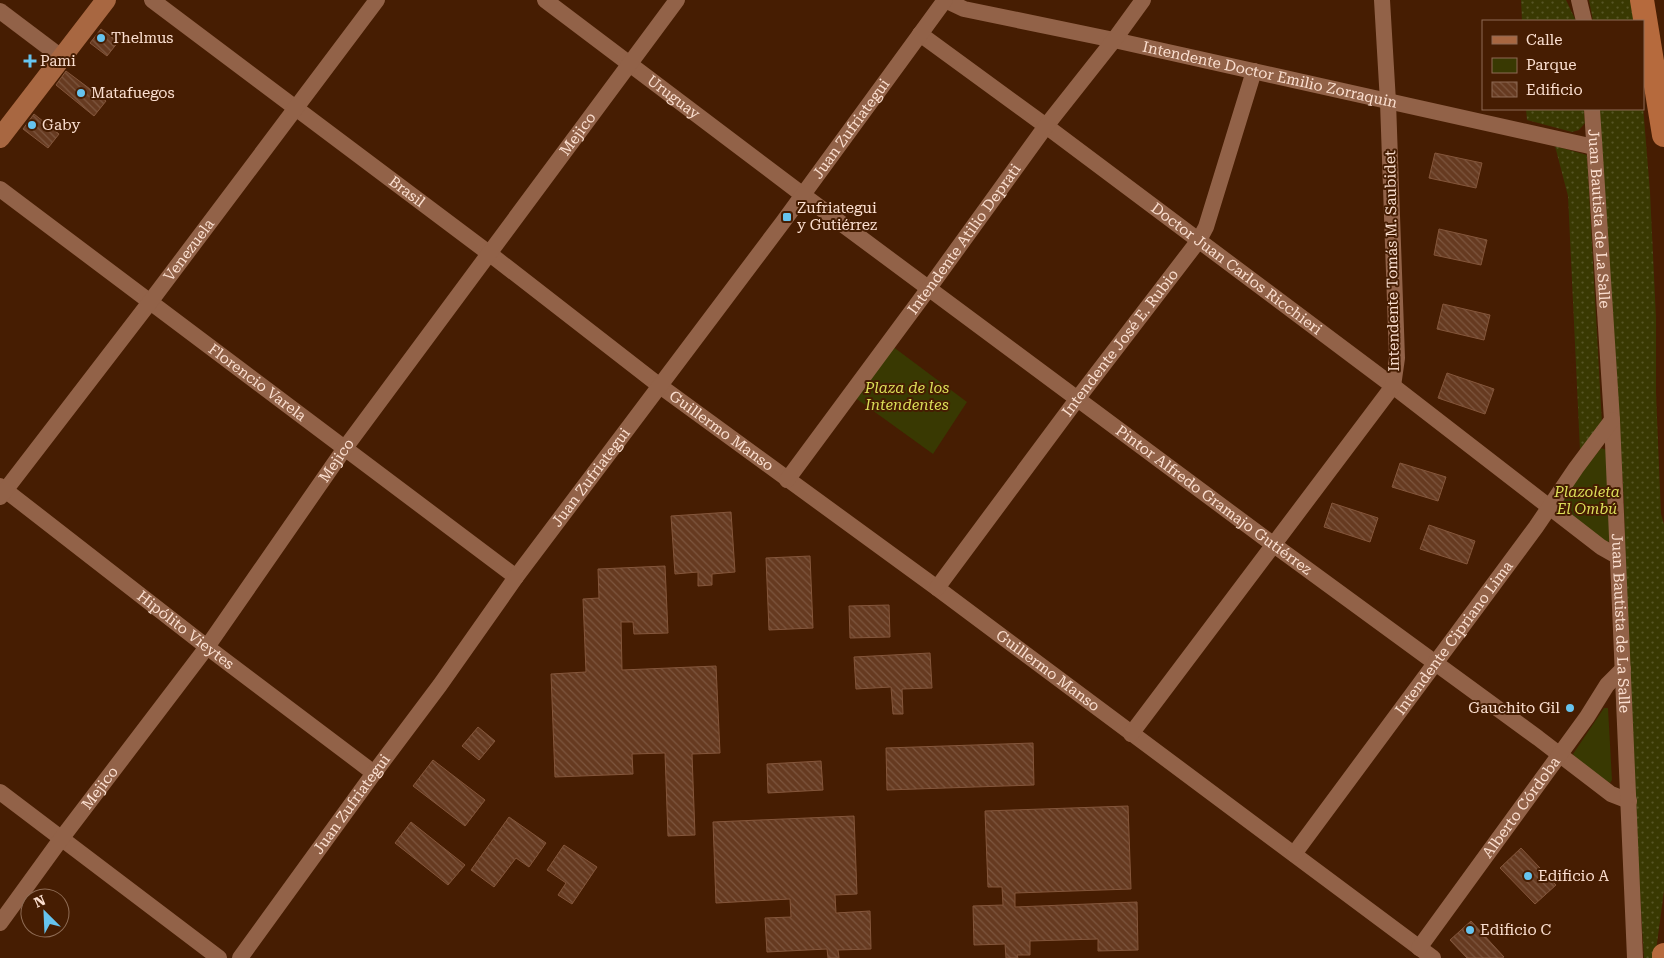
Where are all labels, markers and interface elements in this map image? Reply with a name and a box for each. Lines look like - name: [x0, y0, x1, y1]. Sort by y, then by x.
- legend: [1482, 20, 1644, 110]
- place label: Thelmus: [111, 29, 173, 47]
- text: Calle: [1526, 31, 1562, 49]
- marker: Thelmus: [95, 32, 107, 44]
- street label: Intendente Doctor Emilio Zorraquin: [1141, 38, 1399, 112]
- place label: Pami: [40, 52, 76, 70]
- marker: Pami: [24, 55, 36, 67]
- text: Parque: [1526, 56, 1577, 74]
- street label: Uruguay: [643, 71, 704, 123]
- street label: Juan Zufriategui: [809, 75, 893, 182]
- text: Edificio: [1526, 81, 1583, 99]
- place label: Matafuegos: [91, 84, 175, 102]
- marker: Matafuegos: [75, 87, 87, 99]
- street label: Mejico: [556, 109, 600, 159]
- place label: Gaby: [42, 116, 80, 134]
- marker: Gaby: [26, 119, 38, 131]
- street label: Juan Bautista de La Salle: [1584, 128, 1614, 309]
- street label: Intendente Tomás M. Saubidet: [1381, 150, 1403, 372]
- street label: Intendente Atilio Deprati: [904, 160, 1025, 318]
- street label: Brasil: [385, 172, 429, 211]
- place label: Zufriategui y Gutiérrez: [797, 199, 877, 234]
- street label: Doctor Juan Carlos Ricchieri: [1148, 199, 1326, 339]
- marker: Zufriategui y Gutiérrez: [781, 211, 793, 223]
- street label: Venezuela: [160, 215, 218, 285]
- street label: Intendente José E. Rubio: [1058, 266, 1182, 420]
- street label: Florencio Varela: [205, 340, 310, 425]
- park label: Plaza de los Intendentes: [864, 379, 949, 414]
- street label: Guillermo Manso: [666, 387, 777, 475]
- street label: Pintor Alfredo Gramajo Gutiérrez: [1112, 421, 1315, 579]
- street label: Juan Zufriategui: [548, 424, 634, 530]
- street label: Mejico: [315, 435, 358, 486]
- park label: Plazoleta El Ombú: [1553, 483, 1620, 518]
- street label: Juan Bautista de La Salle: [1608, 533, 1634, 713]
- street label: Intendente Cipriano Lima: [1391, 557, 1517, 718]
- street label: Hipólito Vieytes: [133, 587, 238, 673]
- street label: Guillermo Manso: [992, 626, 1103, 715]
- place label: Gauchito Gil: [1468, 699, 1560, 717]
- marker: Gauchito Gil: [1564, 702, 1576, 714]
- street label: Juan Zufriategui: [309, 751, 394, 858]
- street label: Alberto Córdoba: [1479, 753, 1564, 861]
- street label: Mejico: [78, 763, 122, 813]
- place label: Edificio A: [1538, 867, 1609, 885]
- marker: Edificio A: [1522, 870, 1534, 882]
- north arrow: [20, 888, 70, 938]
- text: N: [32, 892, 48, 911]
- place label: Edificio C: [1480, 921, 1551, 939]
- marker: Edificio C: [1464, 924, 1476, 936]

